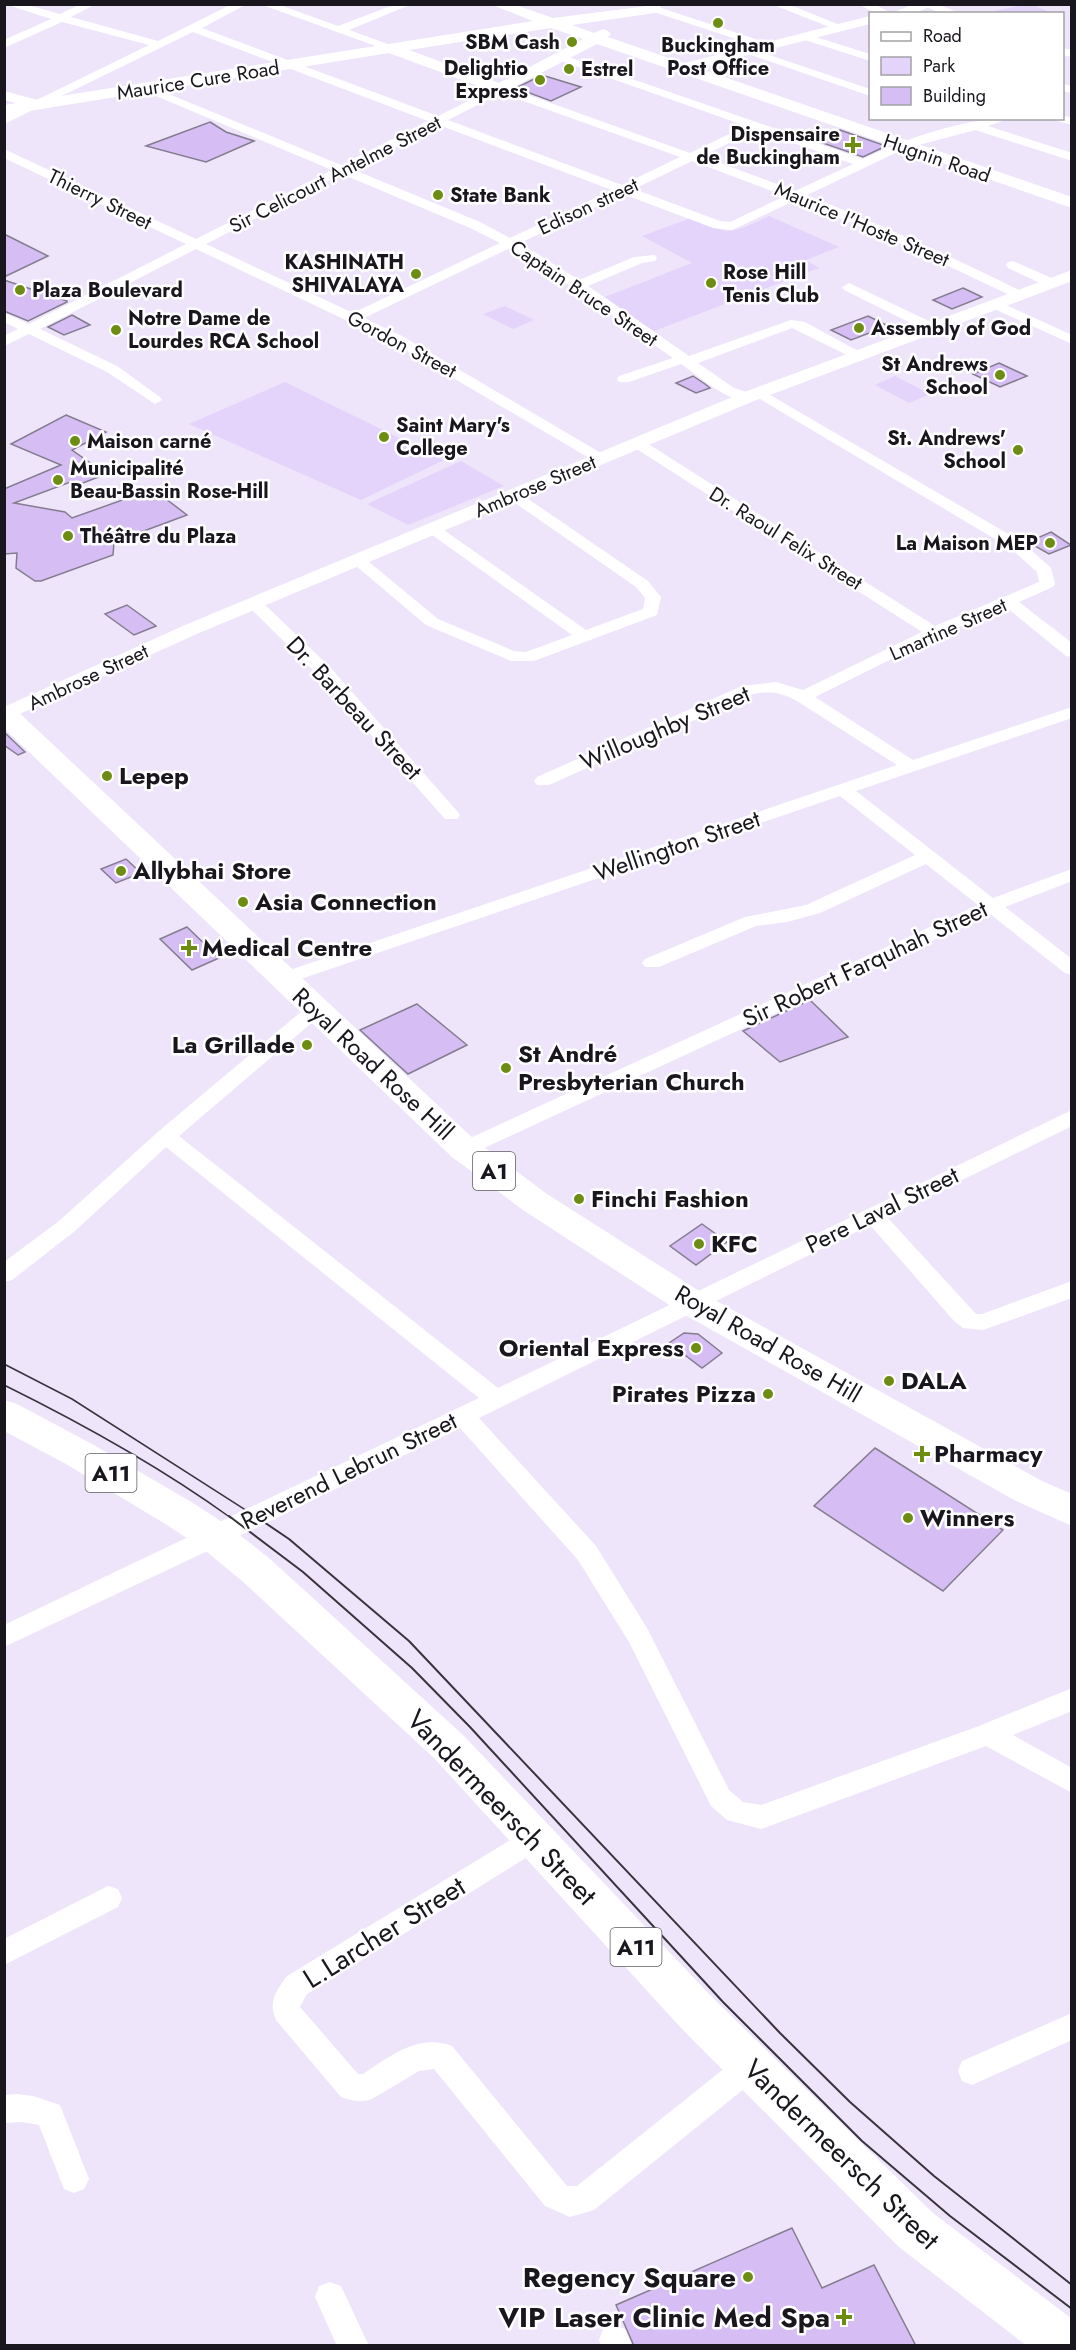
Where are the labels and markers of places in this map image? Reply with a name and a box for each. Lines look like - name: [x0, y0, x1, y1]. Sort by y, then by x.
- marker: Buckingham Post Office: [711, 16, 725, 30]
- place label: SBM Cash: [465, 28, 560, 57]
- place label: Buckingham Post Office: [661, 31, 775, 83]
- marker: SBM Cash: [565, 35, 579, 49]
- place label: Delightio Express: [444, 54, 528, 106]
- place label: Estrel: [581, 55, 633, 84]
- marker: Estrel: [562, 62, 576, 76]
- marker: Delightio Express: [533, 73, 547, 87]
- place label: Dispensaire de Buckingham: [696, 120, 840, 172]
- marker: Dispensaire de Buckingham: [844, 136, 862, 154]
- place label: State Bank: [450, 181, 551, 210]
- marker: State Bank: [431, 188, 445, 202]
- place label: KASHINATH SHIVALAYA: [285, 248, 404, 300]
- place label: Rose Hill Tenis Club: [723, 258, 819, 310]
- marker: KASHINATH SHIVALAYA: [409, 267, 423, 281]
- place label: Plaza Boulevard: [32, 276, 183, 305]
- marker: Rose Hill Tenis Club: [704, 276, 718, 290]
- marker: Plaza Boulevard: [13, 283, 27, 297]
- place label: Notre Dame de Lourdes RCA School: [128, 304, 319, 356]
- place label: Assembly of God: [870, 314, 1031, 343]
- marker: Assembly of God: [852, 321, 866, 335]
- marker: Notre Dame de Lourdes RCA School: [109, 323, 123, 337]
- place label: St Andrews School: [881, 350, 988, 402]
- marker: St Andrews School: [993, 368, 1007, 382]
- place label: Saint Mary's College: [396, 411, 510, 463]
- place label: St. Andrews' School: [887, 424, 1006, 476]
- place label: Maison carné: [87, 427, 211, 456]
- marker: Saint Mary's College: [377, 430, 391, 444]
- marker: Maison carné: [68, 434, 82, 448]
- marker: St. Andrews' School: [1011, 443, 1025, 457]
- place label: Municipalité Beau-Bassin Rose-Hill: [70, 454, 269, 506]
- marker: Municipalité Beau-Bassin Rose-Hill: [51, 473, 65, 487]
- place label: Théâtre du Plaza: [80, 522, 236, 551]
- marker: Théâtre du Plaza: [61, 529, 75, 543]
- place label: La Maison MEP: [896, 529, 1038, 558]
- marker: La Maison MEP: [1043, 536, 1057, 550]
- place label: Lepep: [119, 758, 189, 793]
- marker: Lepep: [100, 769, 114, 783]
- place label: Allybhai Store: [132, 853, 291, 888]
- marker: Allybhai Store: [114, 864, 128, 878]
- place label: Asia Connection: [254, 884, 437, 919]
- marker: Asia Connection: [236, 895, 250, 909]
- place label: Medical Centre: [202, 930, 372, 965]
- marker: Medical Centre: [180, 939, 198, 957]
- place label: La Grillade: [172, 1027, 295, 1062]
- place label: St André Presbyterian Church: [518, 1036, 745, 1099]
- marker: La Grillade: [300, 1038, 314, 1052]
- marker: St André Presbyterian Church: [499, 1061, 513, 1075]
- place label: Finchi Fashion: [591, 1181, 749, 1216]
- marker: Finchi Fashion: [572, 1192, 586, 1206]
- place label: KFC: [711, 1226, 758, 1261]
- marker: KFC: [692, 1237, 706, 1251]
- place label: Oriental Express: [499, 1330, 684, 1365]
- marker: Oriental Express: [689, 1341, 703, 1355]
- place label: DALA: [901, 1363, 967, 1398]
- marker: DALA: [882, 1374, 896, 1388]
- place label: Pirates Pizza: [612, 1376, 756, 1411]
- marker: Pirates Pizza: [761, 1387, 775, 1401]
- place label: Pharmacy: [934, 1436, 1043, 1471]
- marker: Pharmacy: [915, 1447, 929, 1461]
- place label: Winners: [920, 1500, 1014, 1535]
- marker: Winners: [901, 1511, 915, 1525]
- place label: Regency Square: [523, 2257, 736, 2298]
- marker: Regency Square: [741, 2270, 755, 2284]
- place label: VIP Laser Clinic Med Spa: [498, 2297, 830, 2338]
- marker: VIP Laser Clinic Med Spa: [835, 2308, 853, 2326]

